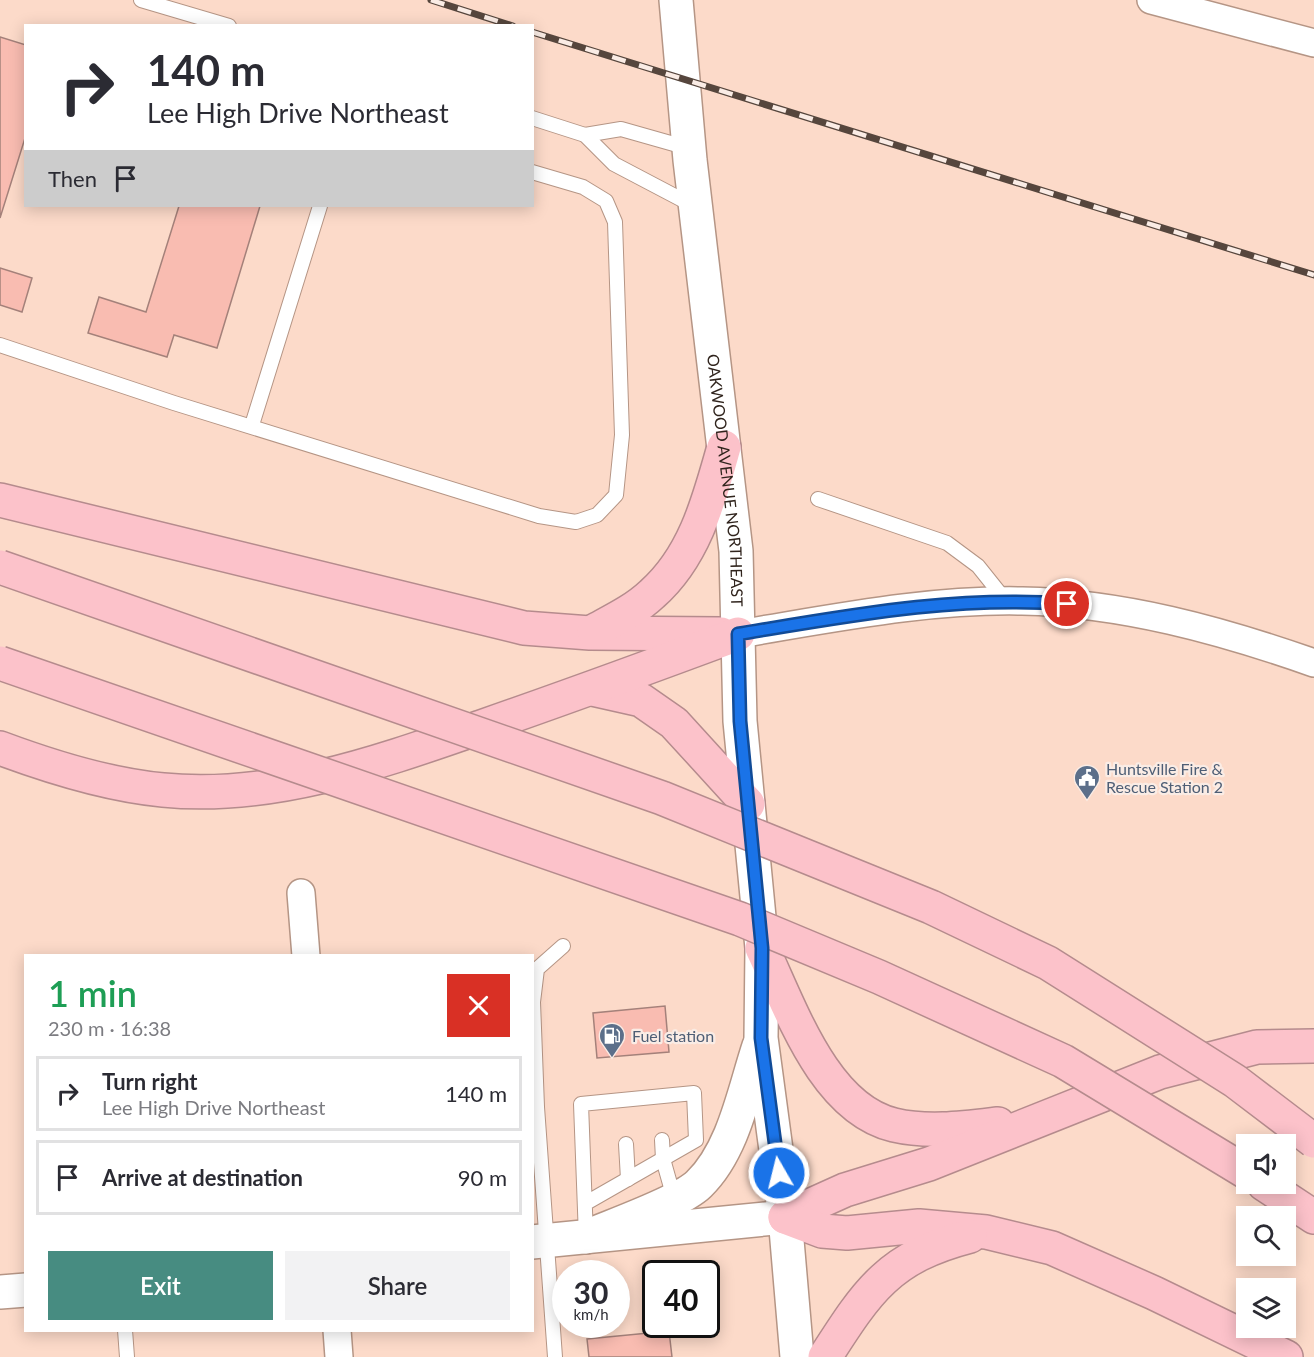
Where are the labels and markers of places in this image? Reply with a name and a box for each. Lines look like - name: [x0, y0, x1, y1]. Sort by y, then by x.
- pin: [1041, 578, 1092, 629]
- place label: Huntsville Fire & Rescue Station 2: [1106, 759, 1223, 796]
- public building icon: Huntsville Fire & Rescue Station 2: [1072, 763, 1102, 801]
- fuel station icon: Fuel station: [597, 1021, 627, 1059]
- place label: Fuel station: [632, 1026, 714, 1045]

